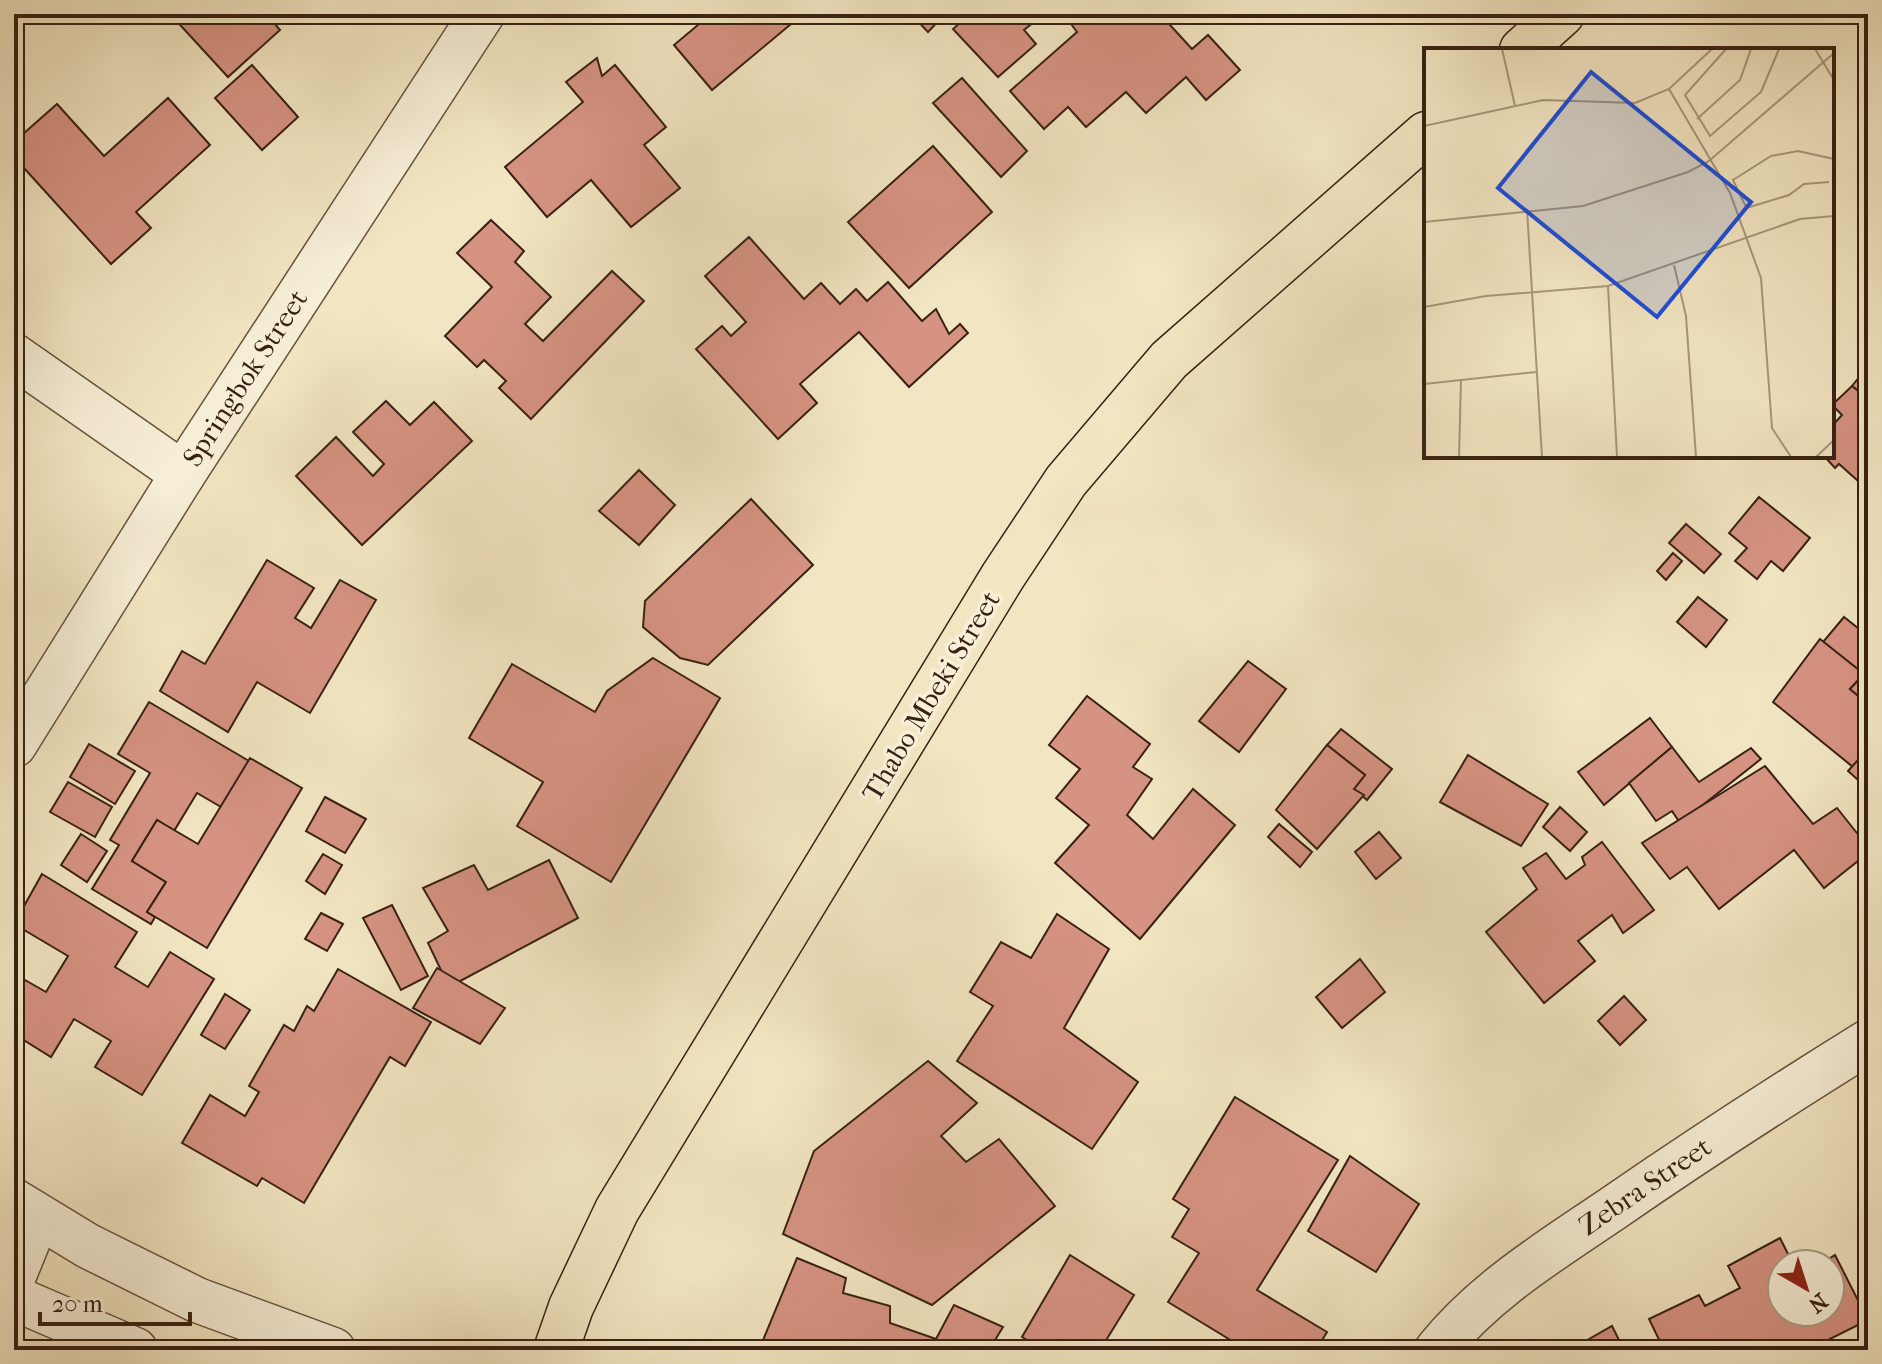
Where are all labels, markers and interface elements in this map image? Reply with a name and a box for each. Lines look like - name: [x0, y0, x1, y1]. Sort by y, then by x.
- inset map: [1424, 48, 1834, 458]
- street label: Springbok Street: [176, 284, 314, 472]
- street label: Thabo Mbeki Street: [855, 585, 1007, 807]
- street label: Zebra Street: [1573, 1130, 1717, 1242]
- north arrow: [1766, 1248, 1846, 1328]
- scale bar: [40, 1276, 190, 1326]
- text: N: [1803, 1287, 1833, 1318]
- text: 20 m: [52, 1290, 103, 1318]

